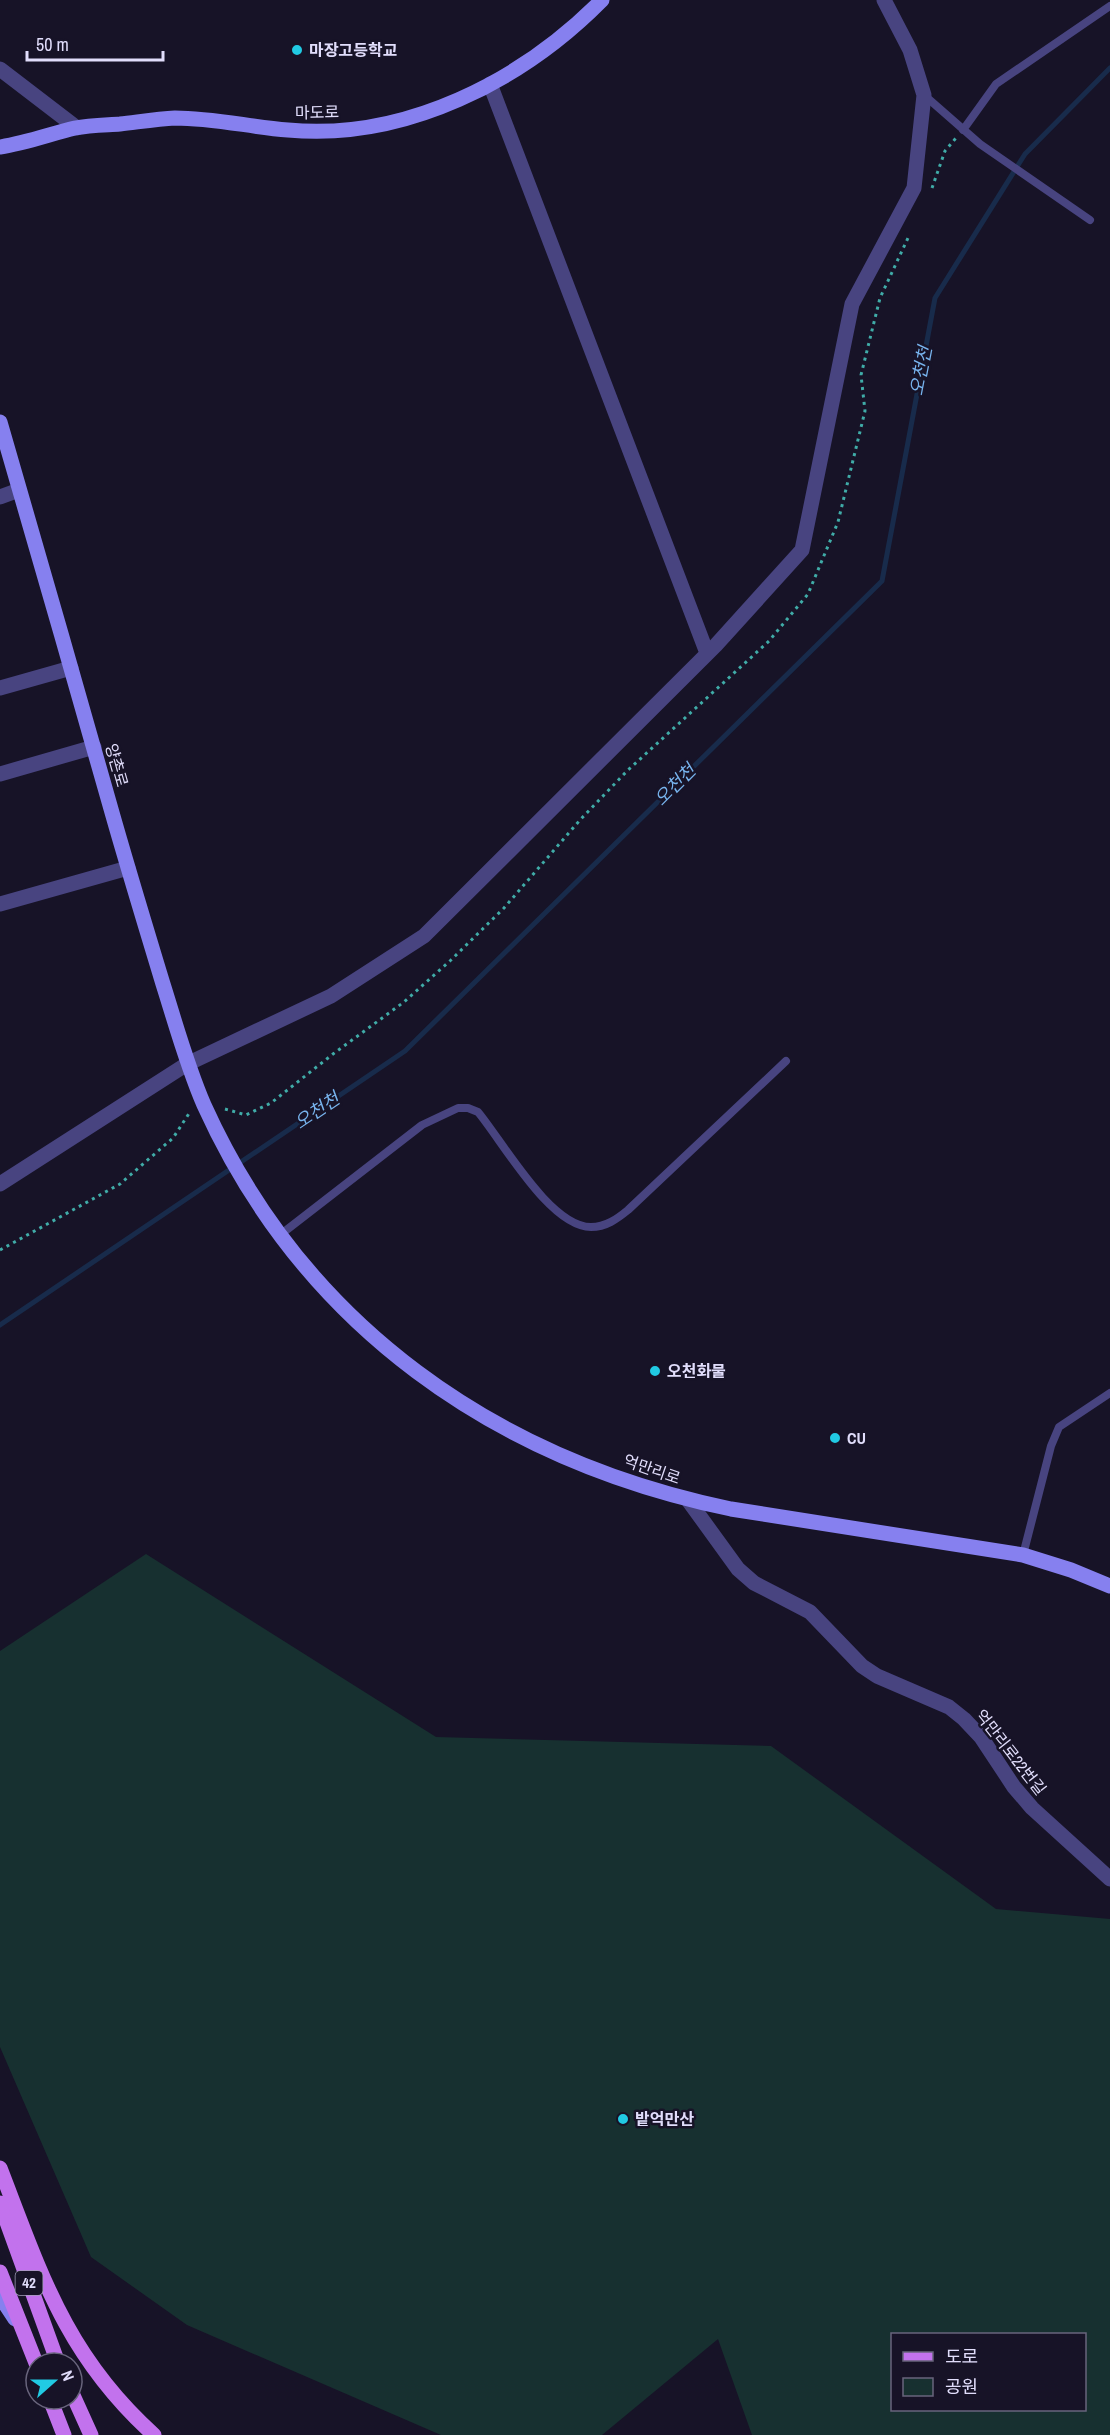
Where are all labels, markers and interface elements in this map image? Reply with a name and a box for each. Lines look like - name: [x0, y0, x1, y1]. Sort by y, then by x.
- scale bar: [27, 24, 164, 62]
- text: 50 m: [36, 32, 69, 57]
- place label: 마장고등학교: [309, 39, 398, 61]
- marker: 마장고등학교: [290, 43, 304, 57]
- street label: 마도로: [295, 101, 340, 123]
- water label: 오천천: [903, 342, 938, 398]
- street label: 양촌로: [100, 741, 134, 790]
- water label: 오천천: [648, 757, 703, 811]
- water label: 오천천: [289, 1085, 346, 1135]
- place label: 오천화물: [667, 1360, 726, 1382]
- marker: 오천화물: [648, 1364, 662, 1378]
- place label: CU: [847, 1427, 866, 1449]
- marker: CU: [828, 1431, 842, 1445]
- street label: 억만리로: [621, 1449, 684, 1489]
- street label: 억만리로22번길: [971, 1705, 1051, 1799]
- place label: 밭억만산: [635, 2108, 694, 2130]
- marker: 밭억만산: [616, 2112, 630, 2126]
- road number: 42: [15, 2271, 42, 2295]
- legend: [891, 2333, 1086, 2411]
- text: 도로: [945, 2344, 978, 2369]
- north arrow: [24, 2351, 84, 2411]
- text: N: [56, 2367, 80, 2384]
- text: 공원: [945, 2374, 978, 2399]

